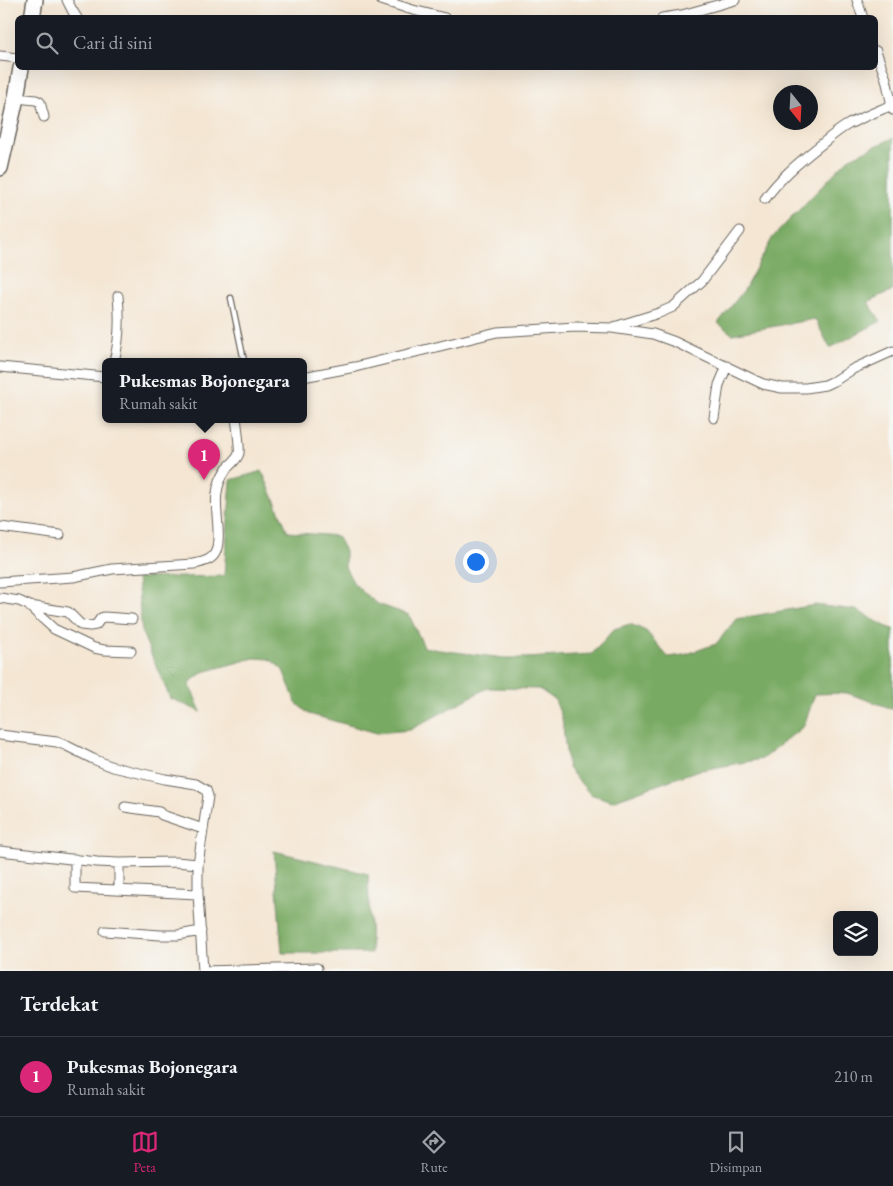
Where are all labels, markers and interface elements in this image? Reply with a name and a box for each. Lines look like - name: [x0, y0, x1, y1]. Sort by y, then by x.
- search box: [15, 15, 878, 70]
- icon: search: [33, 29, 61, 57]
- text: Cari di sini: [73, 30, 152, 55]
- north arrow: [773, 85, 818, 130]
- popup: [102, 358, 307, 423]
- text: Pukesmas Bojonegara: [119, 368, 290, 393]
- text: Rumah sakit: [119, 393, 197, 414]
- pin: 1: [188, 439, 220, 480]
- your location: [463, 549, 489, 575]
- map controls: [833, 911, 878, 956]
- button: layers: [833, 911, 878, 956]
- text: Terdekat: [20, 990, 98, 1017]
- text: Pukesmas Bojonegara: [67, 1054, 238, 1079]
- text: 1: [32, 1066, 40, 1087]
- text: 210 m: [834, 1066, 873, 1087]
- text: Rumah sakit: [67, 1079, 145, 1100]
- tab: Peta: [131, 1128, 159, 1176]
- tab: Rute: [420, 1128, 448, 1176]
- tab: Disimpan: [709, 1128, 762, 1176]

